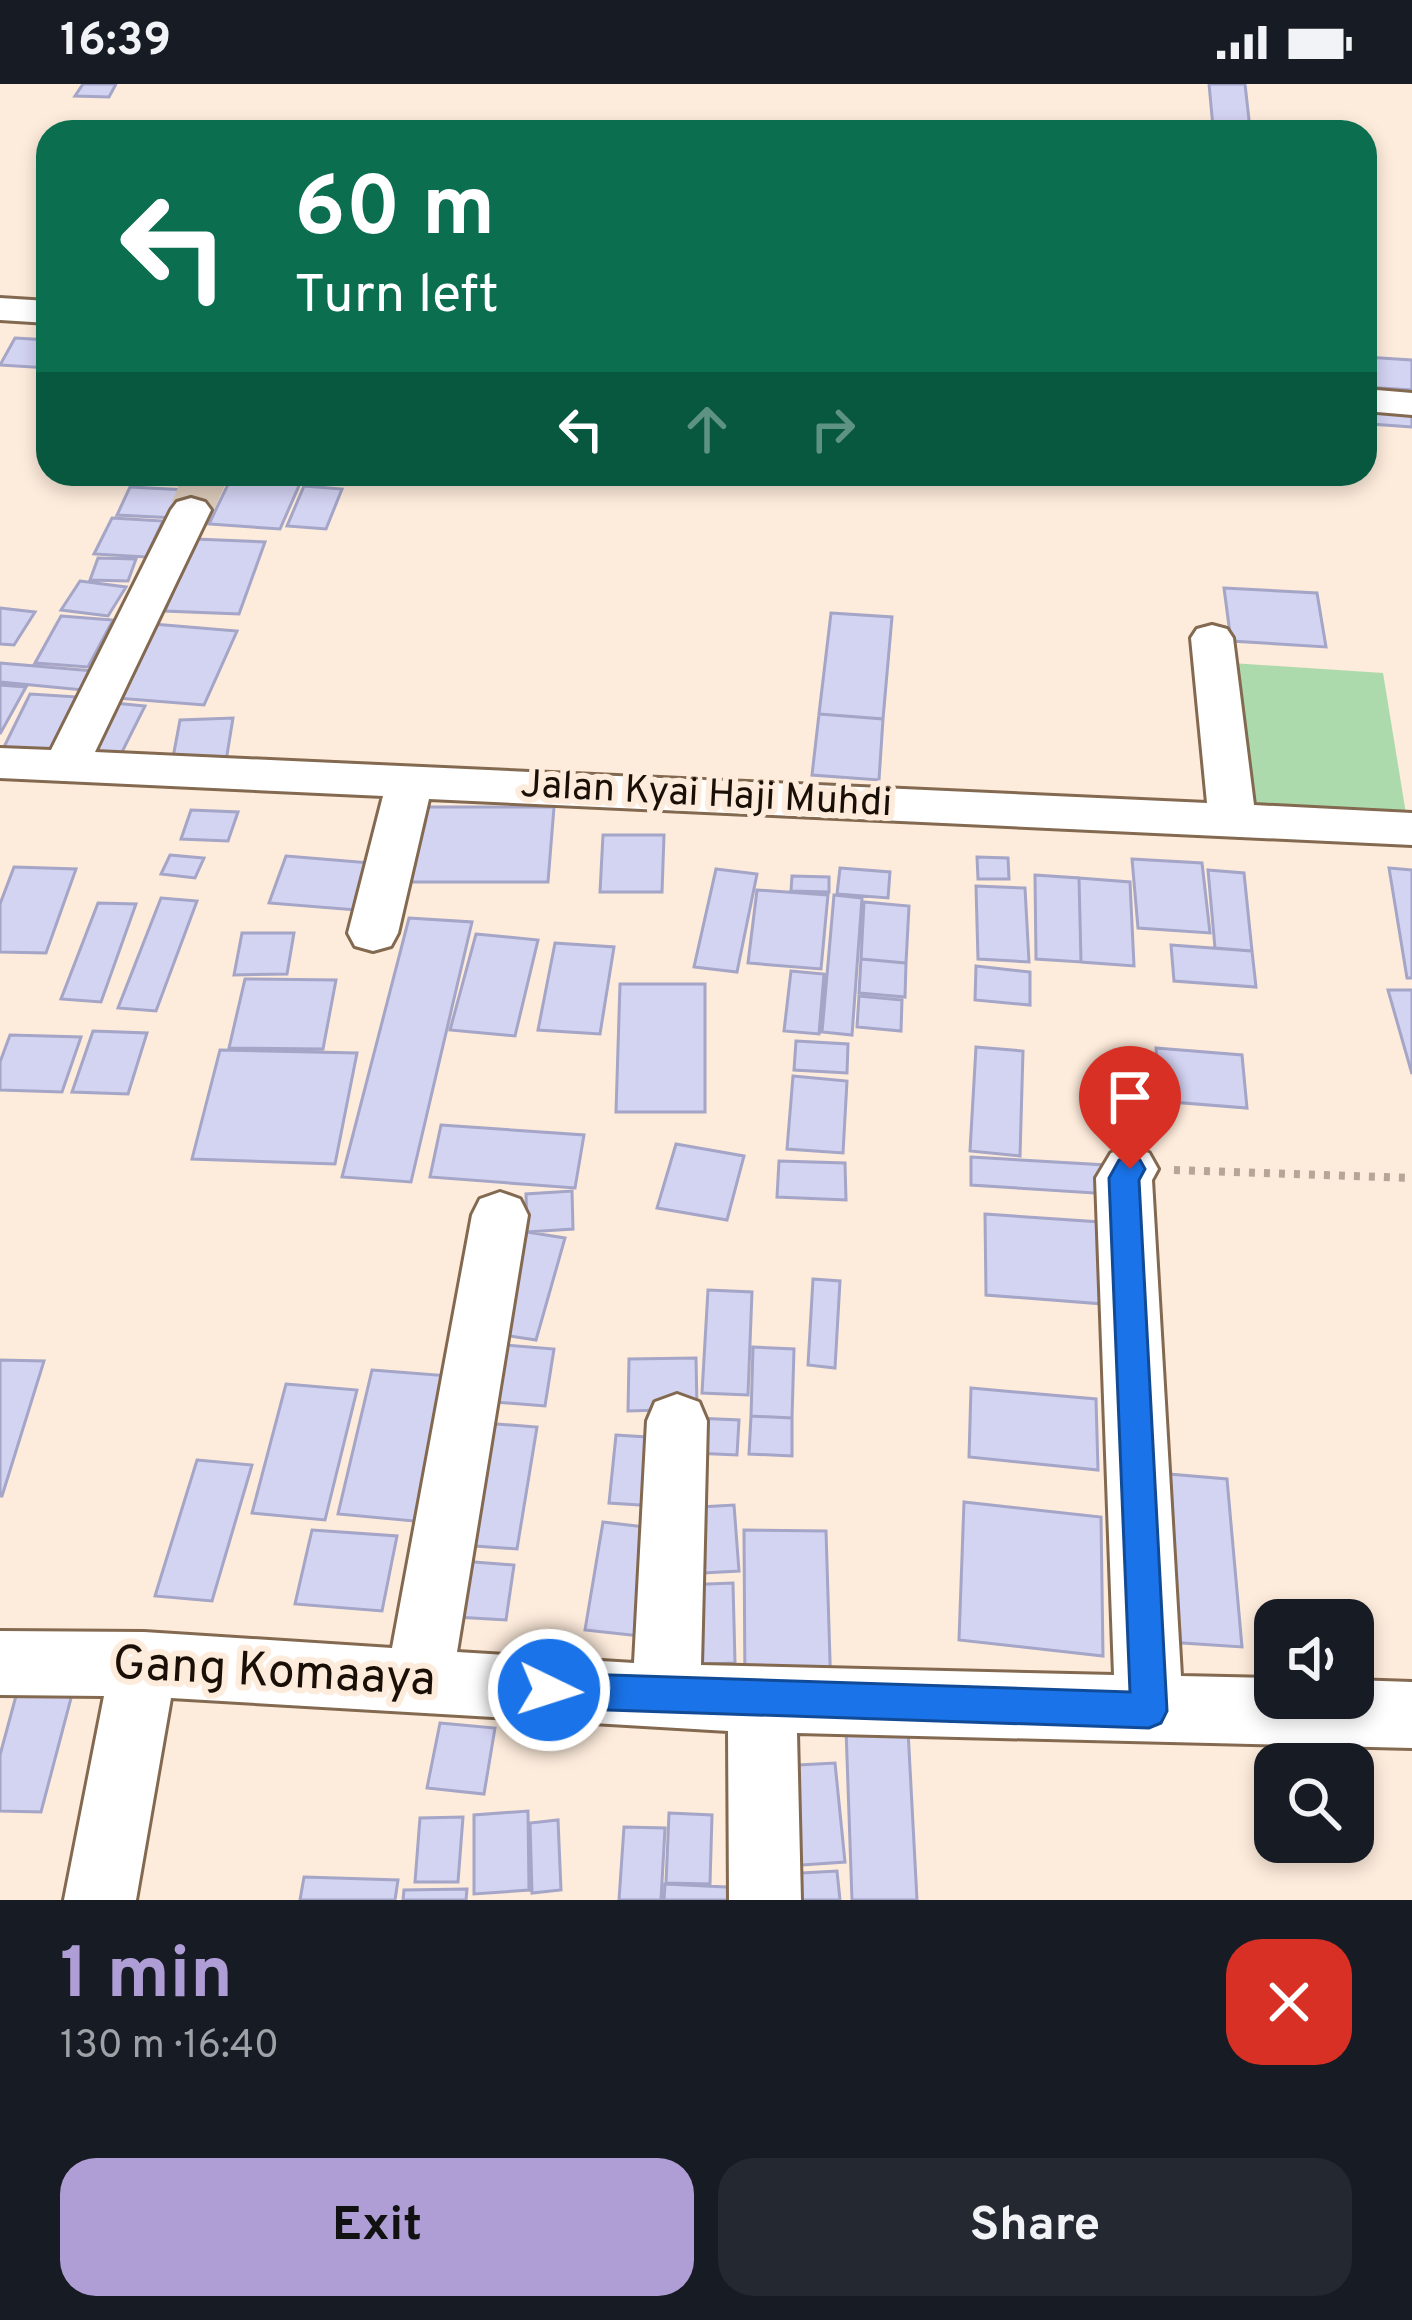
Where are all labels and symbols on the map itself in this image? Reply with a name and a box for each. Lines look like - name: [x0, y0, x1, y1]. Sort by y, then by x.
- street label: Jalan Kyai Haji Muhdi: [519, 762, 893, 830]
- pin: [1079, 1046, 1181, 1169]
- position arrow: [486, 1627, 612, 1753]
- street label: Gang Komaaya: [111, 1636, 437, 1712]

